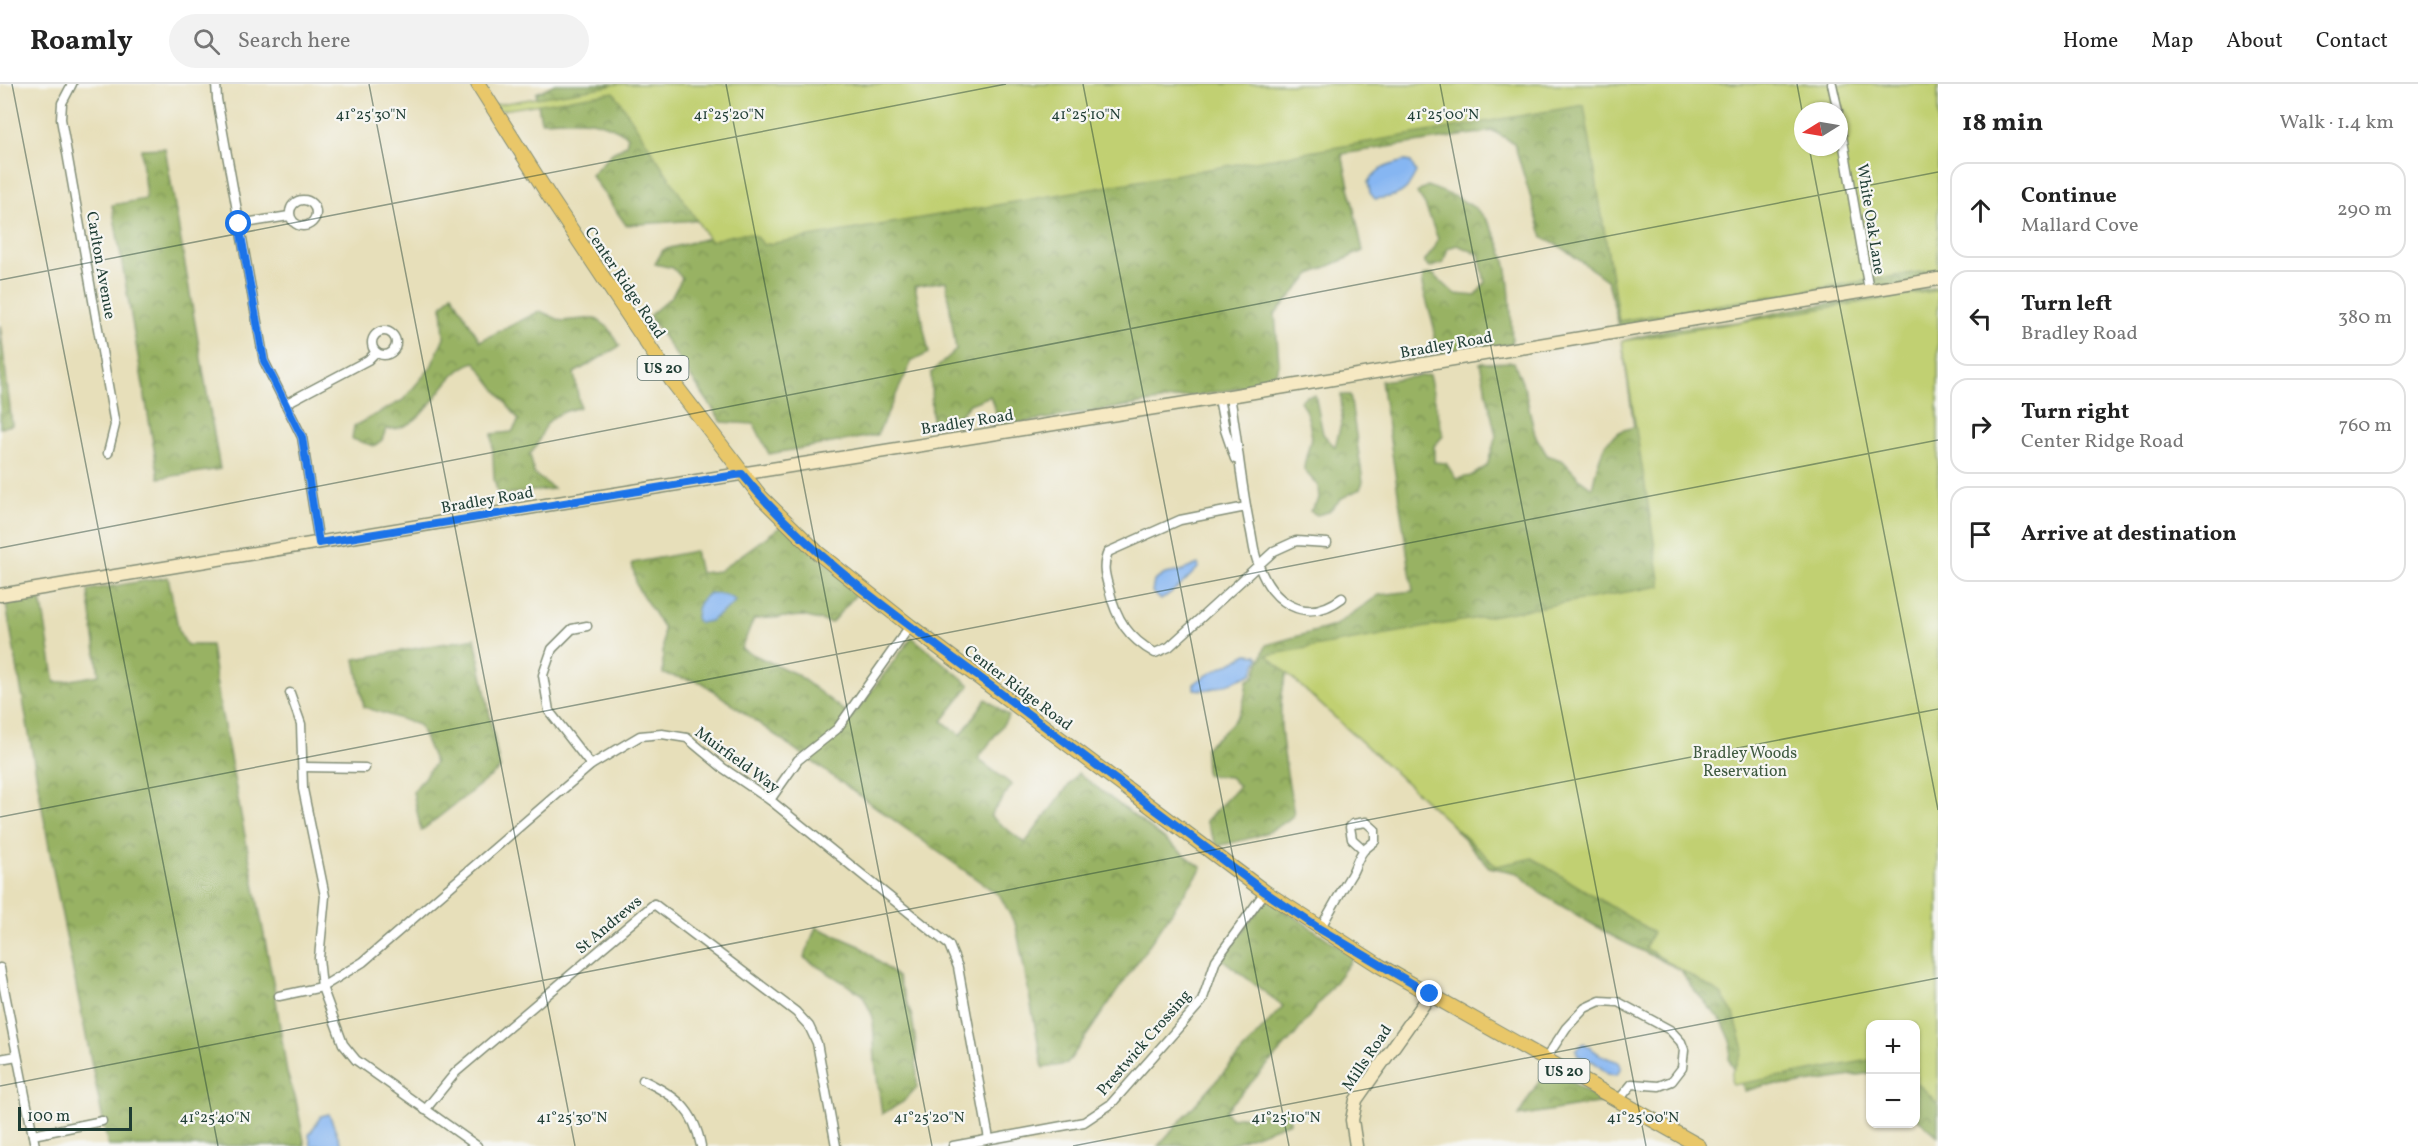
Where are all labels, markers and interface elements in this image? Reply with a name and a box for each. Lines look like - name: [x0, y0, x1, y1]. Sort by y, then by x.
- search box: [169, 14, 589, 68]
- text: Roamly: [30, 22, 133, 61]
- icon: search: [190, 25, 223, 58]
- text: Search here: [238, 26, 350, 57]
- text: Home: [2063, 27, 2118, 56]
- text: Map: [2151, 27, 2193, 56]
- text: About: [2226, 27, 2283, 56]
- text: Contact: [2316, 27, 2388, 56]
- north arrow: [1794, 102, 1848, 156]
- text: 41°25'30"N: [336, 105, 406, 126]
- text: 41°25'20"N: [693, 105, 765, 126]
- text: 41°25'10"N: [1051, 105, 1121, 126]
- text: 41°25'00"N: [1407, 105, 1479, 126]
- text: 18 min: [1962, 105, 2043, 141]
- text: Walk · 1.4 km: [2280, 109, 2394, 137]
- street label: White Oak Lane: [1850, 162, 1890, 276]
- text: Continue: [2021, 181, 2117, 212]
- icon: ahead: [1964, 194, 1997, 227]
- text: 290 m: [2337, 196, 2392, 224]
- street label: Carlton Avenue: [80, 210, 120, 321]
- route start: [225, 210, 251, 236]
- text: Mallard Cove: [2021, 212, 2139, 240]
- street label: Center Ridge Road: [579, 223, 670, 343]
- text: Turn left: [2021, 289, 2112, 320]
- icon: left: [1964, 302, 1997, 335]
- text: 380 m: [2338, 304, 2392, 332]
- text: Bradley Road: [2021, 320, 2138, 348]
- street label: Bradley Road: [1398, 327, 1494, 365]
- road number: US 20: [638, 356, 688, 380]
- text: Turn right: [2021, 397, 2129, 428]
- street label: Bradley Road: [919, 405, 1015, 441]
- icon: right: [1964, 410, 1997, 443]
- text: 760 m: [2338, 412, 2392, 440]
- text: Center Ridge Road: [2021, 428, 2184, 456]
- street label: Bradley Road: [439, 482, 535, 520]
- icon: arrive: [1964, 518, 1997, 551]
- text: Arrive at destination: [2021, 519, 2237, 550]
- street label: Center Ridge Road: [959, 641, 1076, 737]
- street label: Muirfield Way: [690, 722, 784, 799]
- park label: Bradley Woods Reservation: [1693, 743, 1797, 783]
- street label: St Andrews: [571, 891, 647, 960]
- route end: [1416, 980, 1442, 1006]
- street label: Prestwick Crossing: [1092, 986, 1197, 1101]
- map controls: [1866, 1020, 1920, 1128]
- button: +: [1866, 1020, 1920, 1074]
- street label: Mills Road: [1337, 1021, 1398, 1096]
- road number: US 20: [1538, 1059, 1590, 1083]
- button: −: [1866, 1074, 1920, 1128]
- scale bar: [18, 1104, 132, 1132]
- text: 100 m: [27, 1106, 70, 1128]
- text: 41°25'40"N: [180, 1108, 250, 1129]
- text: 41°25'30"N: [537, 1108, 607, 1129]
- text: 41°25'20"N: [893, 1108, 965, 1129]
- text: 41°25'10"N: [1251, 1108, 1321, 1129]
- text: 41°25'00"N: [1607, 1108, 1679, 1129]

